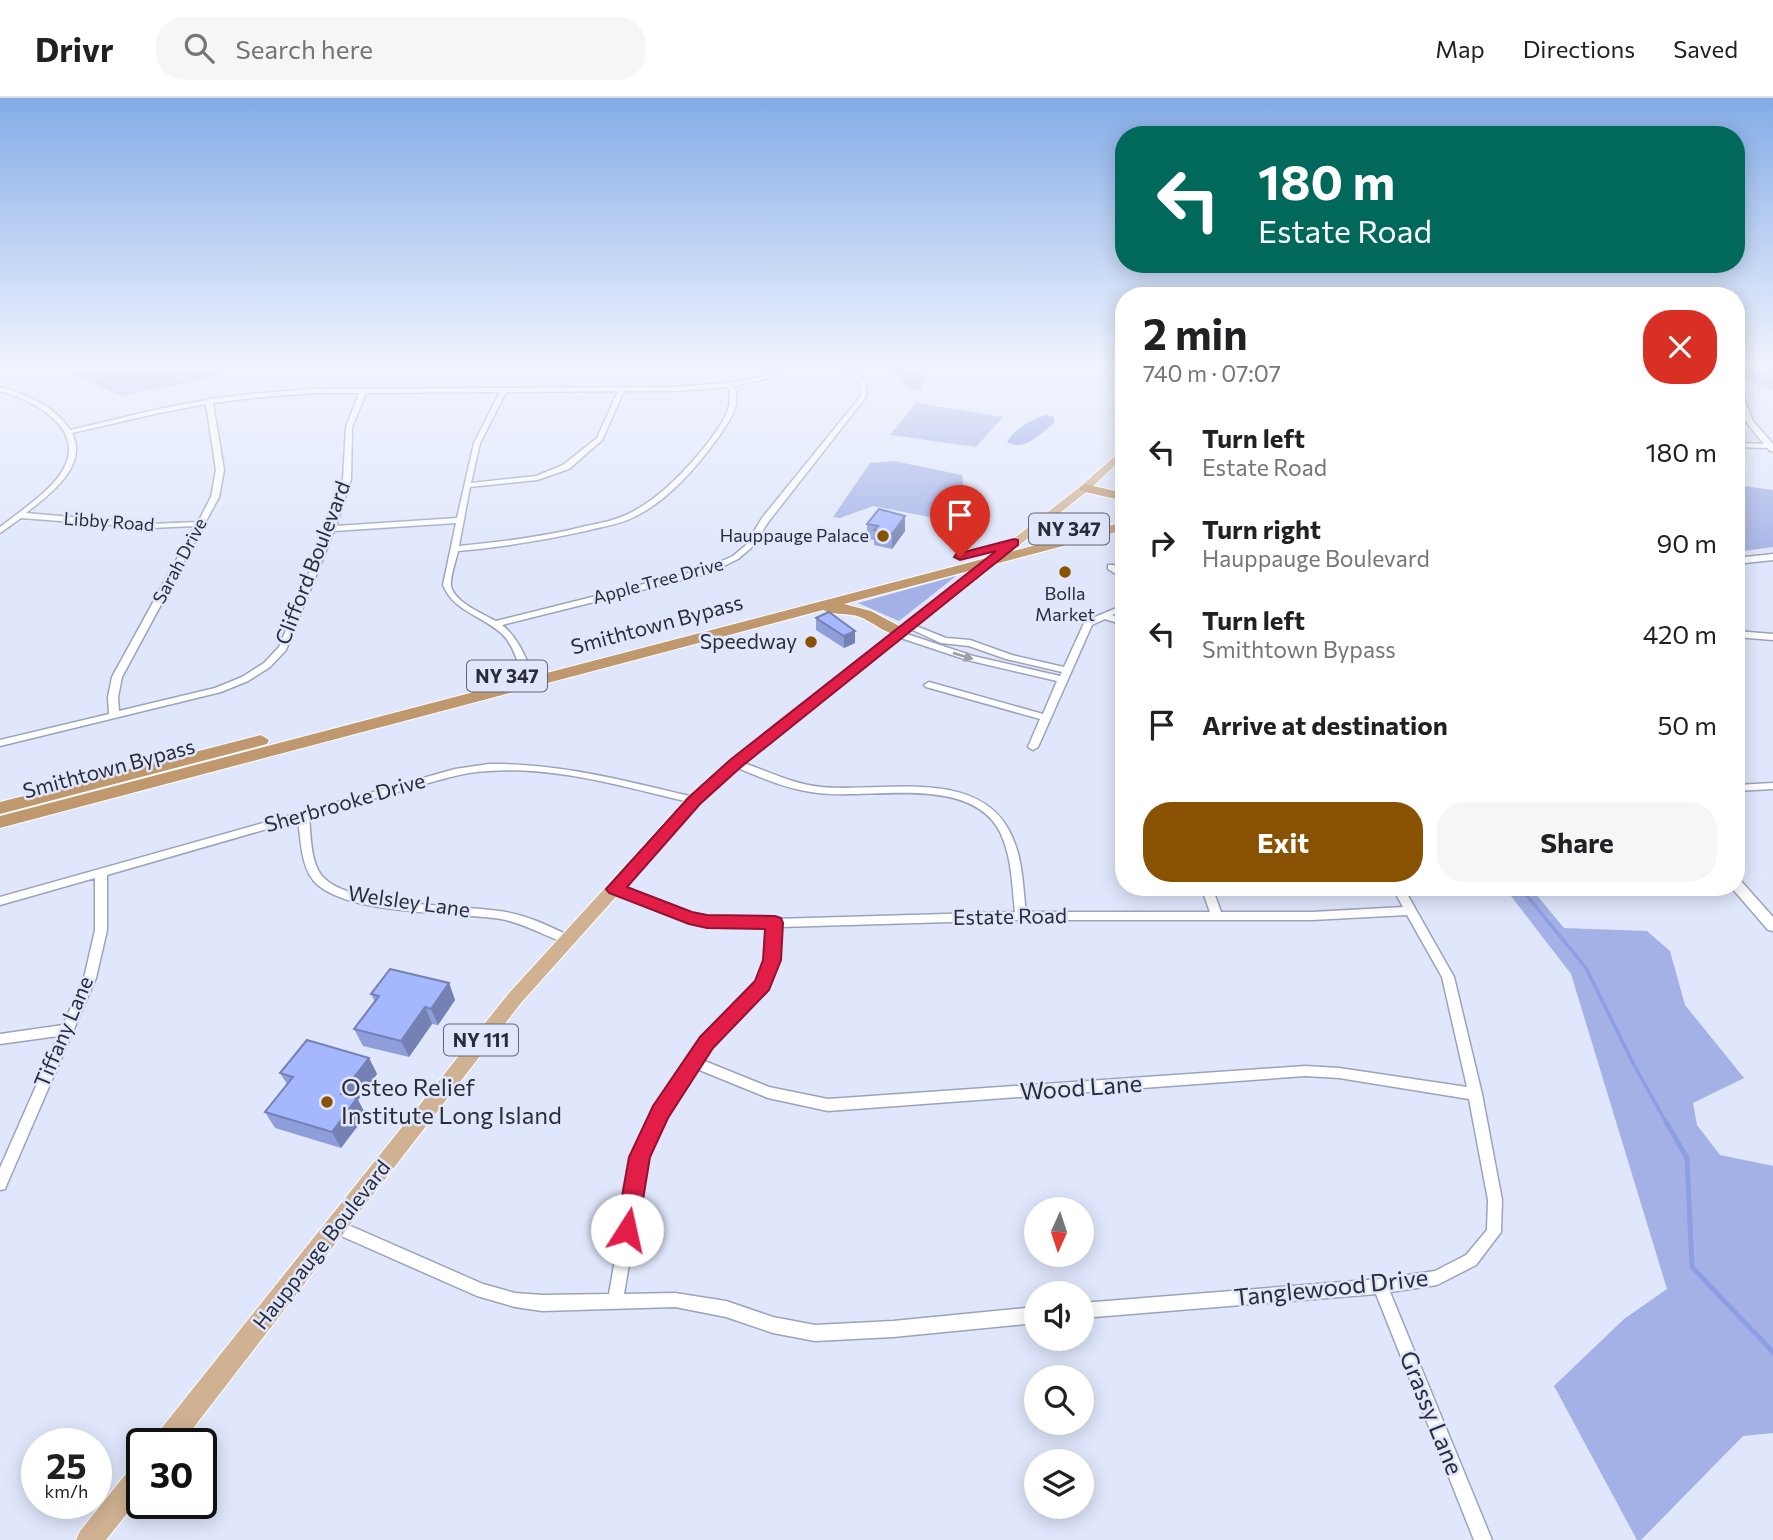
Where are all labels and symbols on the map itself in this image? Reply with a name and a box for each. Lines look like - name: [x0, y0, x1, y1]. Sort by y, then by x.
- street label: Clifford Boulevard: [269, 477, 354, 648]
- pin: [930, 485, 990, 557]
- street label: Libby Road: [63, 507, 155, 535]
- street label: Sarah Drive: [147, 514, 211, 607]
- road number: NY 347: [1029, 514, 1109, 544]
- place label: Hauppauge Palace: [720, 524, 869, 546]
- marker: Hauppauge Palace: [875, 528, 891, 544]
- street label: Apple Tree Drive: [590, 552, 725, 608]
- marker: Bolla Market: [1057, 564, 1073, 580]
- place label: Bolla Market: [1035, 582, 1095, 625]
- street label: Smithtown Bypass: [568, 589, 745, 659]
- place label: Speedway: [700, 628, 797, 653]
- marker: Speedway: [803, 634, 819, 650]
- one-way arrow: [952, 651, 973, 661]
- road number: NY 347: [467, 660, 547, 692]
- street label: Smithtown Bypass: [20, 733, 197, 803]
- street label: Sherbrooke Drive: [261, 767, 428, 836]
- street label: Welsley Lane: [347, 880, 472, 921]
- street label: Estate Road: [953, 902, 1067, 929]
- street label: Tiffany Lane: [28, 972, 97, 1091]
- road number: NY 111: [444, 1024, 518, 1056]
- street label: Wood Lane: [1019, 1068, 1143, 1105]
- place label: Osteo Relief Institute Long Island: [341, 1072, 562, 1129]
- marker: Osteo Relief Institute Long Island: [319, 1094, 335, 1110]
- street label: Hauppauge Boulevard: [247, 1154, 395, 1334]
- position arrow: [590, 1193, 664, 1267]
- north arrow: [1024, 1197, 1094, 1267]
- street label: Tanglewood Drive: [1232, 1262, 1429, 1311]
- street label: Grassy Lane: [1394, 1346, 1470, 1478]
- speed limit sign: 30: [126, 1428, 217, 1519]

